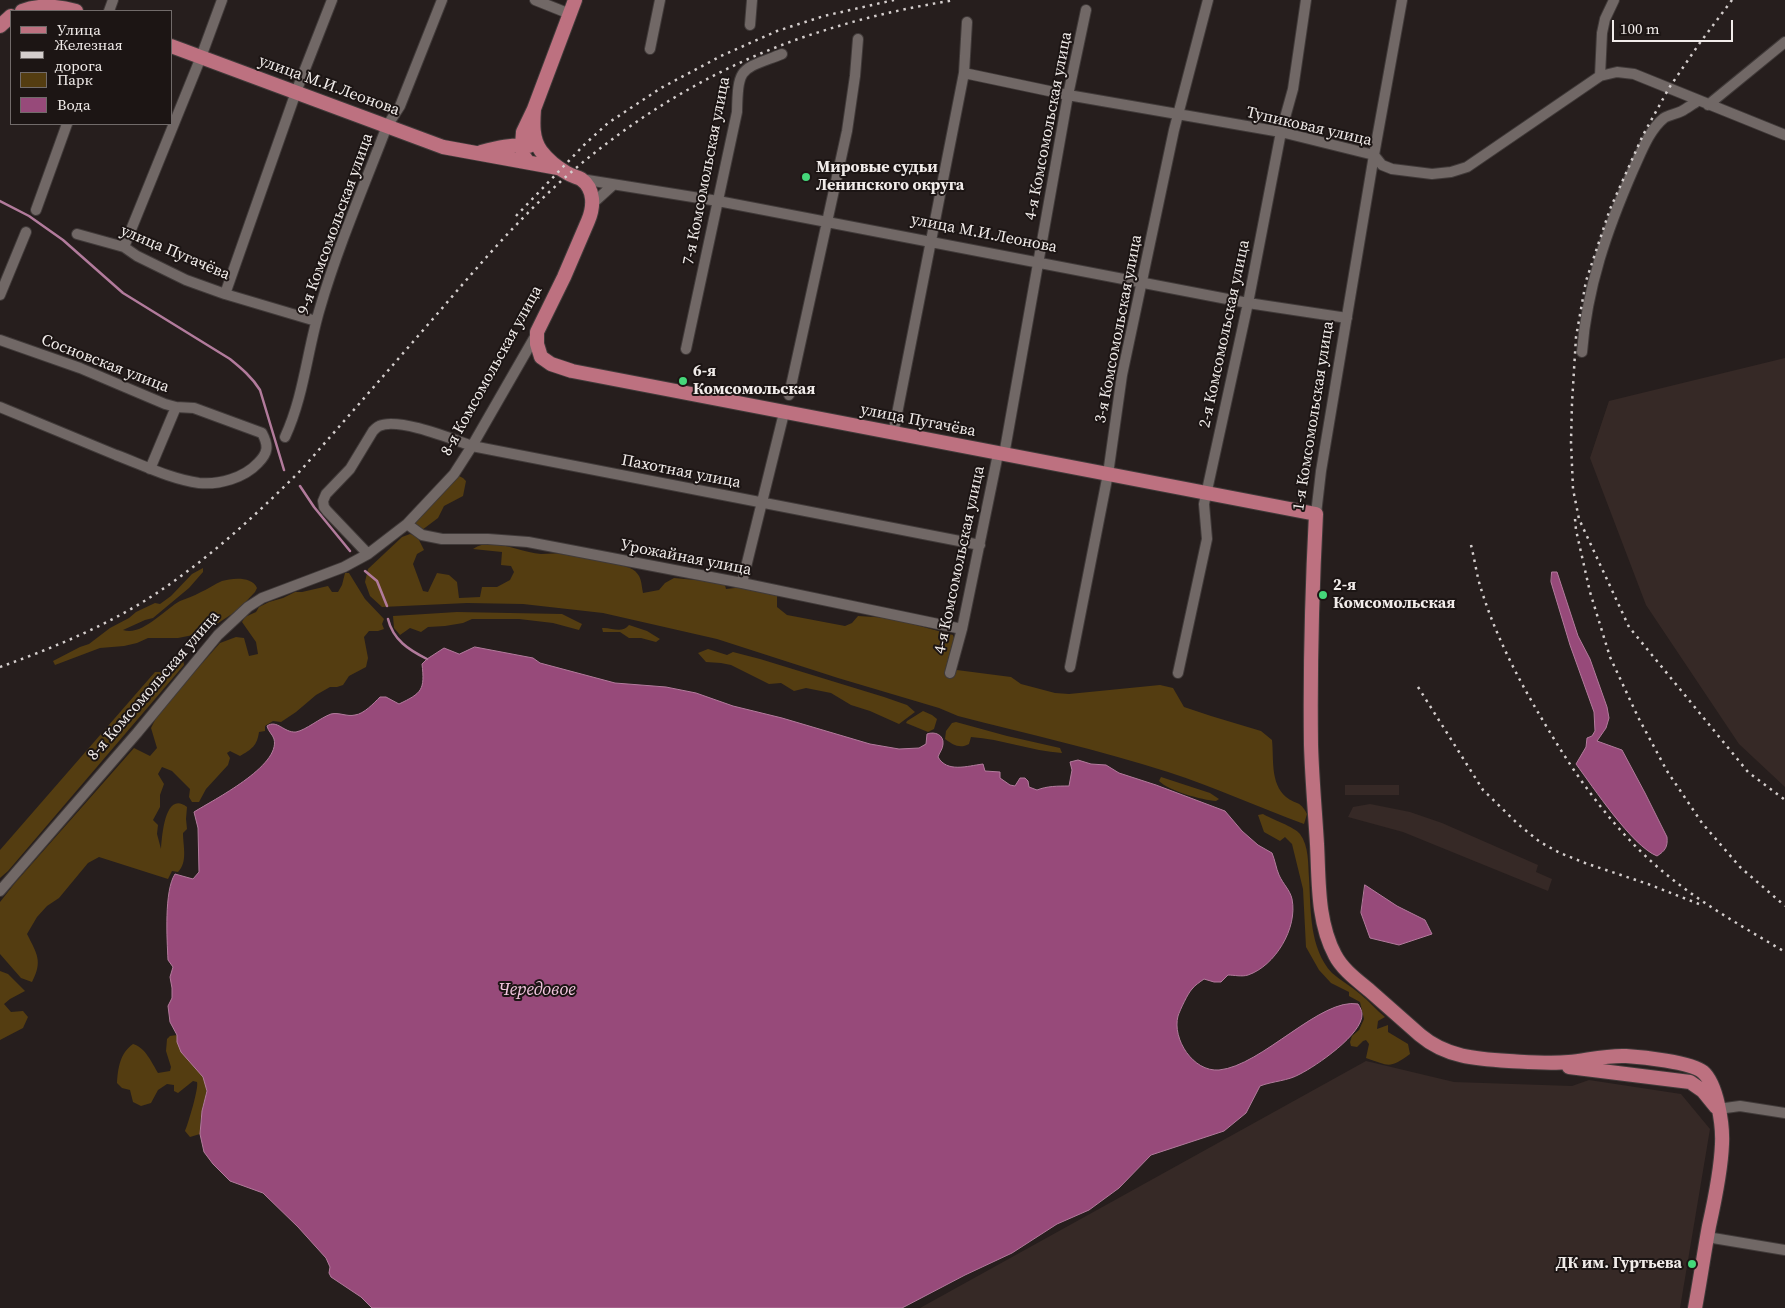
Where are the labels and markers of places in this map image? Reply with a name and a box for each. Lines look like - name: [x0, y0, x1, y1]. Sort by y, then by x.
- place label: Мировые судьи Ленинского округа: [816, 158, 964, 196]
- marker: Мировые судьи Ленинского округа: [800, 171, 812, 183]
- place label: 6-я Комсомольская: [693, 362, 815, 400]
- marker: 6-я Комсомольская: [677, 375, 689, 387]
- place label: 2-я Комсомольская: [1333, 576, 1455, 614]
- marker: 2-я Комсомольская: [1317, 589, 1329, 601]
- place label: ДК им. Гуртьева: [1556, 1254, 1682, 1274]
- marker: ДК им. Гуртьева: [1686, 1258, 1698, 1270]

